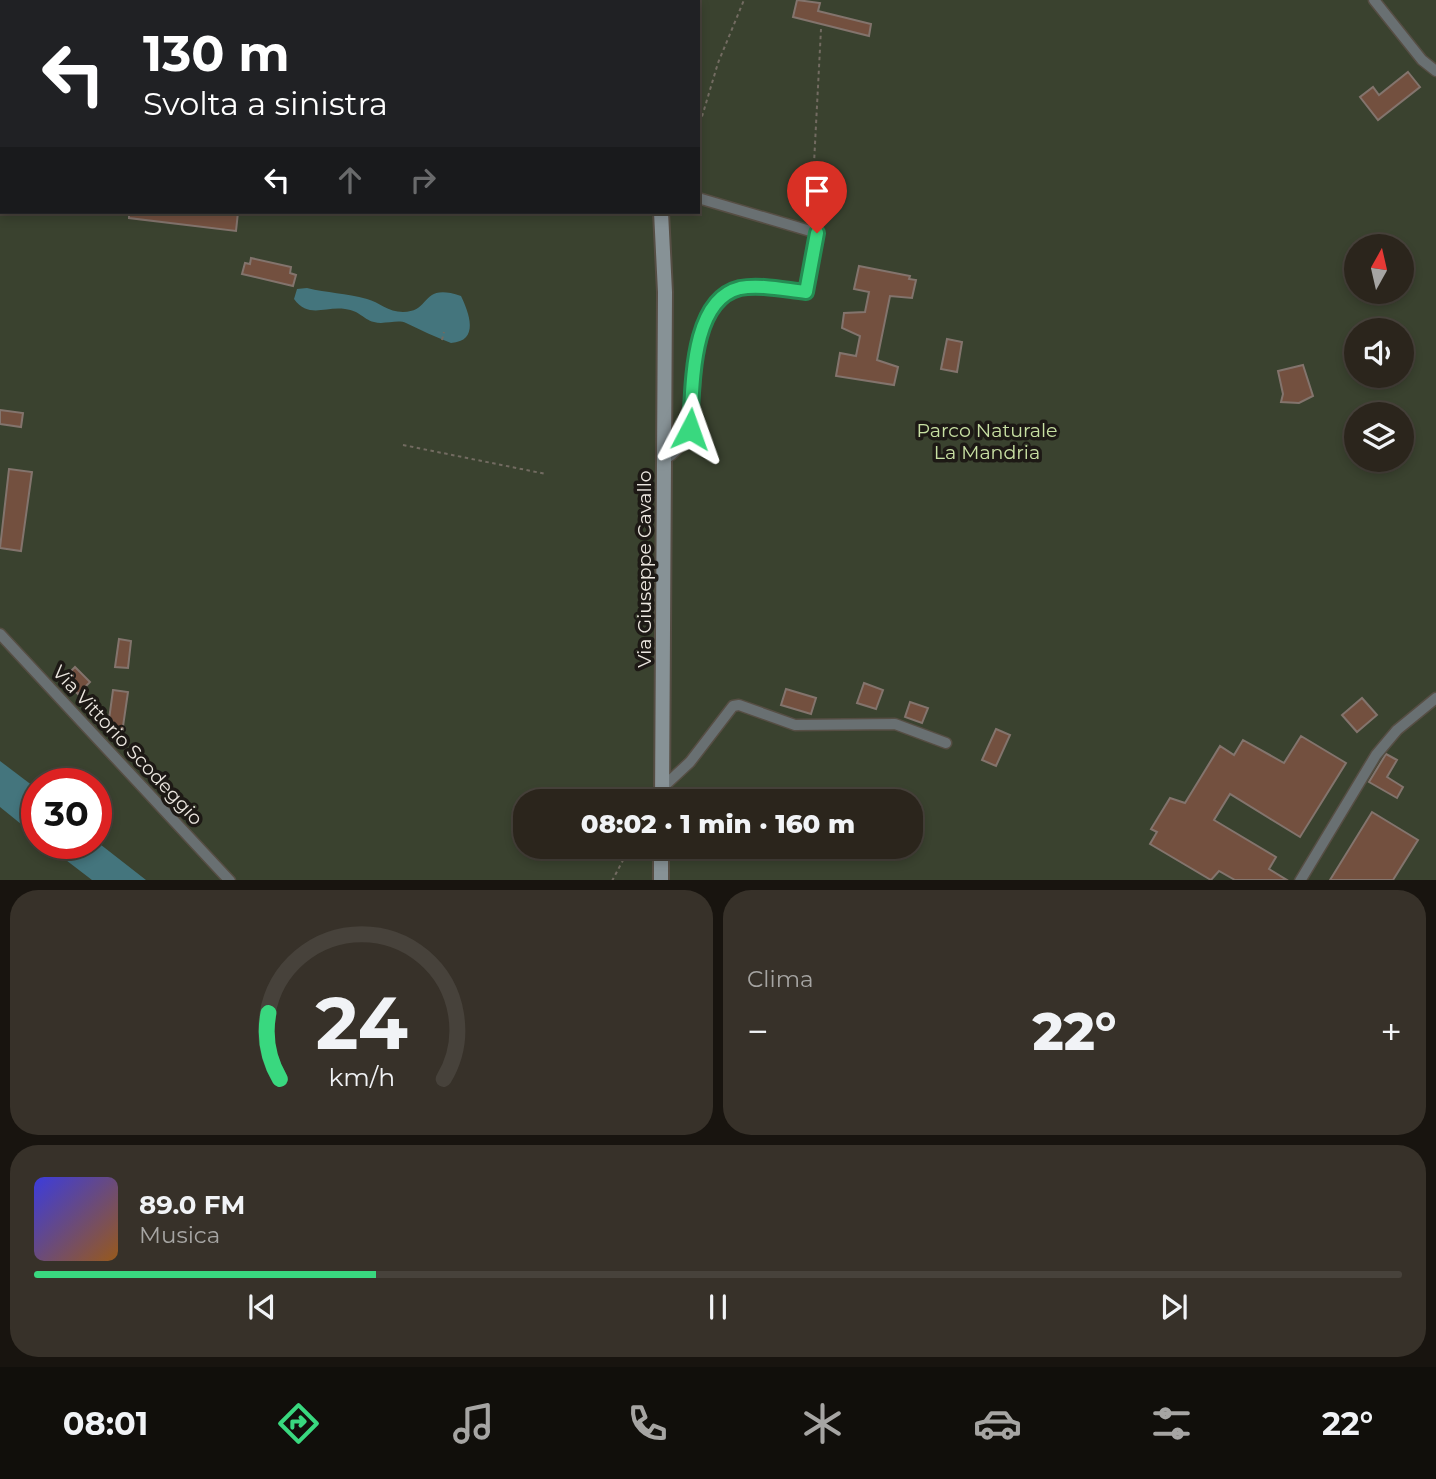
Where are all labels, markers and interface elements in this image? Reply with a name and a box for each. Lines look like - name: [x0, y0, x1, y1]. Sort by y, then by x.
- text: 130 m: [143, 24, 290, 83]
- icon: left: [28, 28, 119, 119]
- text: Svolta a sinistra: [143, 84, 388, 123]
- icon: left: [258, 161, 296, 199]
- icon: ahead: [331, 161, 369, 199]
- icon: right: [404, 161, 442, 199]
- pin: [787, 161, 847, 233]
- icon: arrive: [798, 172, 836, 210]
- north arrow: [1344, 234, 1414, 304]
- map controls: [1344, 234, 1414, 472]
- button: sound: [1344, 318, 1414, 388]
- position arrow: [653, 392, 727, 466]
- button: layers: [1344, 402, 1414, 472]
- park label: Parco Naturale La Mandria: [916, 419, 1058, 464]
- street label: Via Giuseppe Cavallo: [633, 470, 656, 668]
- street label: Via Vittorio Scodeggio: [48, 661, 208, 830]
- speed limit sign: 30: [21, 768, 112, 859]
- text: 08:02 · 1 min · 160 m: [581, 808, 855, 840]
- text: Clima: [747, 965, 814, 993]
- text: 24: [315, 979, 408, 1067]
- text: 22°: [1033, 1000, 1116, 1063]
- text: −: [747, 1008, 769, 1055]
- text: +: [1380, 1008, 1402, 1055]
- text: km/h: [328, 1061, 395, 1091]
- text: 89.0 FM: [139, 1189, 245, 1221]
- text: Musica: [139, 1221, 220, 1249]
- icon: previous: [243, 1288, 281, 1326]
- icon: pause: [699, 1288, 737, 1326]
- icon: next: [1155, 1288, 1193, 1326]
- icon: directions: [274, 1399, 323, 1448]
- icon: music: [449, 1399, 498, 1448]
- icon: phone: [623, 1399, 672, 1448]
- icon: climate: [798, 1399, 847, 1448]
- icon: car: [973, 1399, 1022, 1448]
- icon: filters: [1147, 1399, 1196, 1448]
- text: 08:01: [63, 1404, 148, 1443]
- text: 22°: [1322, 1404, 1373, 1443]

